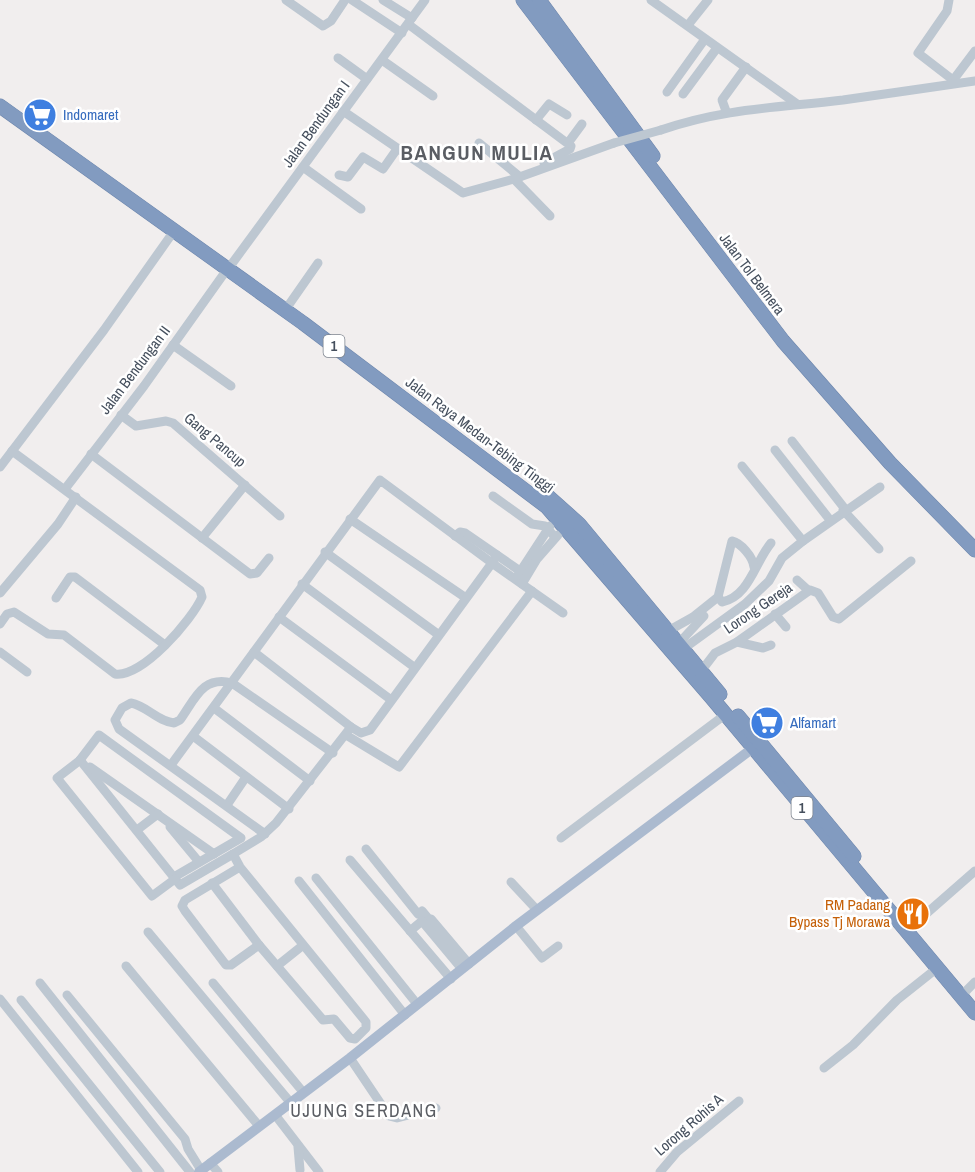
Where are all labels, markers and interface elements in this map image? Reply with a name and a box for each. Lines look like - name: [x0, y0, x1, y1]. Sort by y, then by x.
- street label: Jalan Bendungan I: [277, 76, 354, 171]
- supermarket icon: Indomaret: [22, 97, 58, 133]
- place label: Indomaret: [63, 104, 119, 125]
- district label: BANGUN MULIA: [401, 138, 553, 167]
- street label: Jalan Tol Belmera: [715, 228, 790, 319]
- street label: Jalan Bendungan II: [94, 321, 175, 418]
- road number: 1: [324, 335, 344, 357]
- street label: Jalan Raya Medan-Tebing Tinggi: [402, 372, 559, 498]
- street label: Gang Pancup: [180, 407, 251, 472]
- street label: Lorong Gereja: [719, 577, 796, 638]
- supermarket icon: Alfamart: [749, 705, 785, 741]
- place label: Alfamart: [789, 712, 836, 733]
- road number: 1: [792, 797, 812, 819]
- place label: RM Padang Bypass Tj Morawa: [789, 894, 890, 932]
- restaurant icon: RM Padang Bypass Tj Morawa: [895, 896, 931, 932]
- street label: Lorong Rohis A: [650, 1088, 728, 1160]
- district label: UJUNG SERDANG: [290, 1098, 438, 1123]

